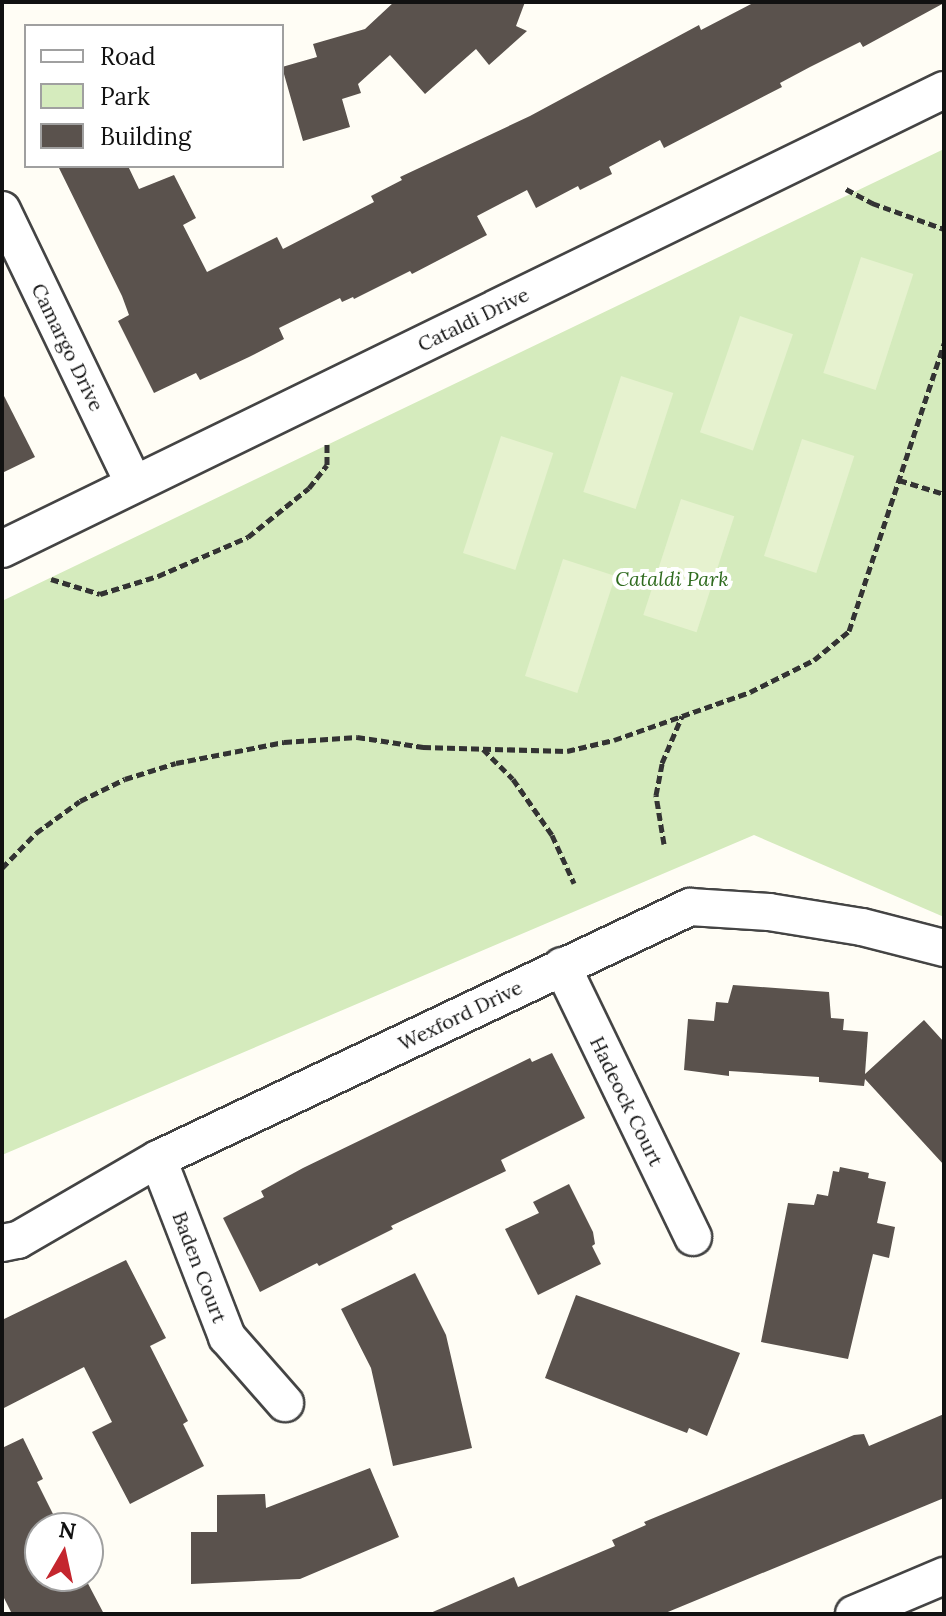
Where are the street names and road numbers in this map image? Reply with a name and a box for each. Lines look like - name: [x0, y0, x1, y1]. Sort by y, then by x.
- street label: Camargo Drive: [27, 279, 109, 415]
- street label: Cataldi Drive: [414, 282, 532, 356]
- street label: Wexford Drive: [394, 975, 526, 1055]
- street label: Hadeock Court: [585, 1032, 669, 1170]
- street label: Baden Court: [168, 1208, 232, 1326]

